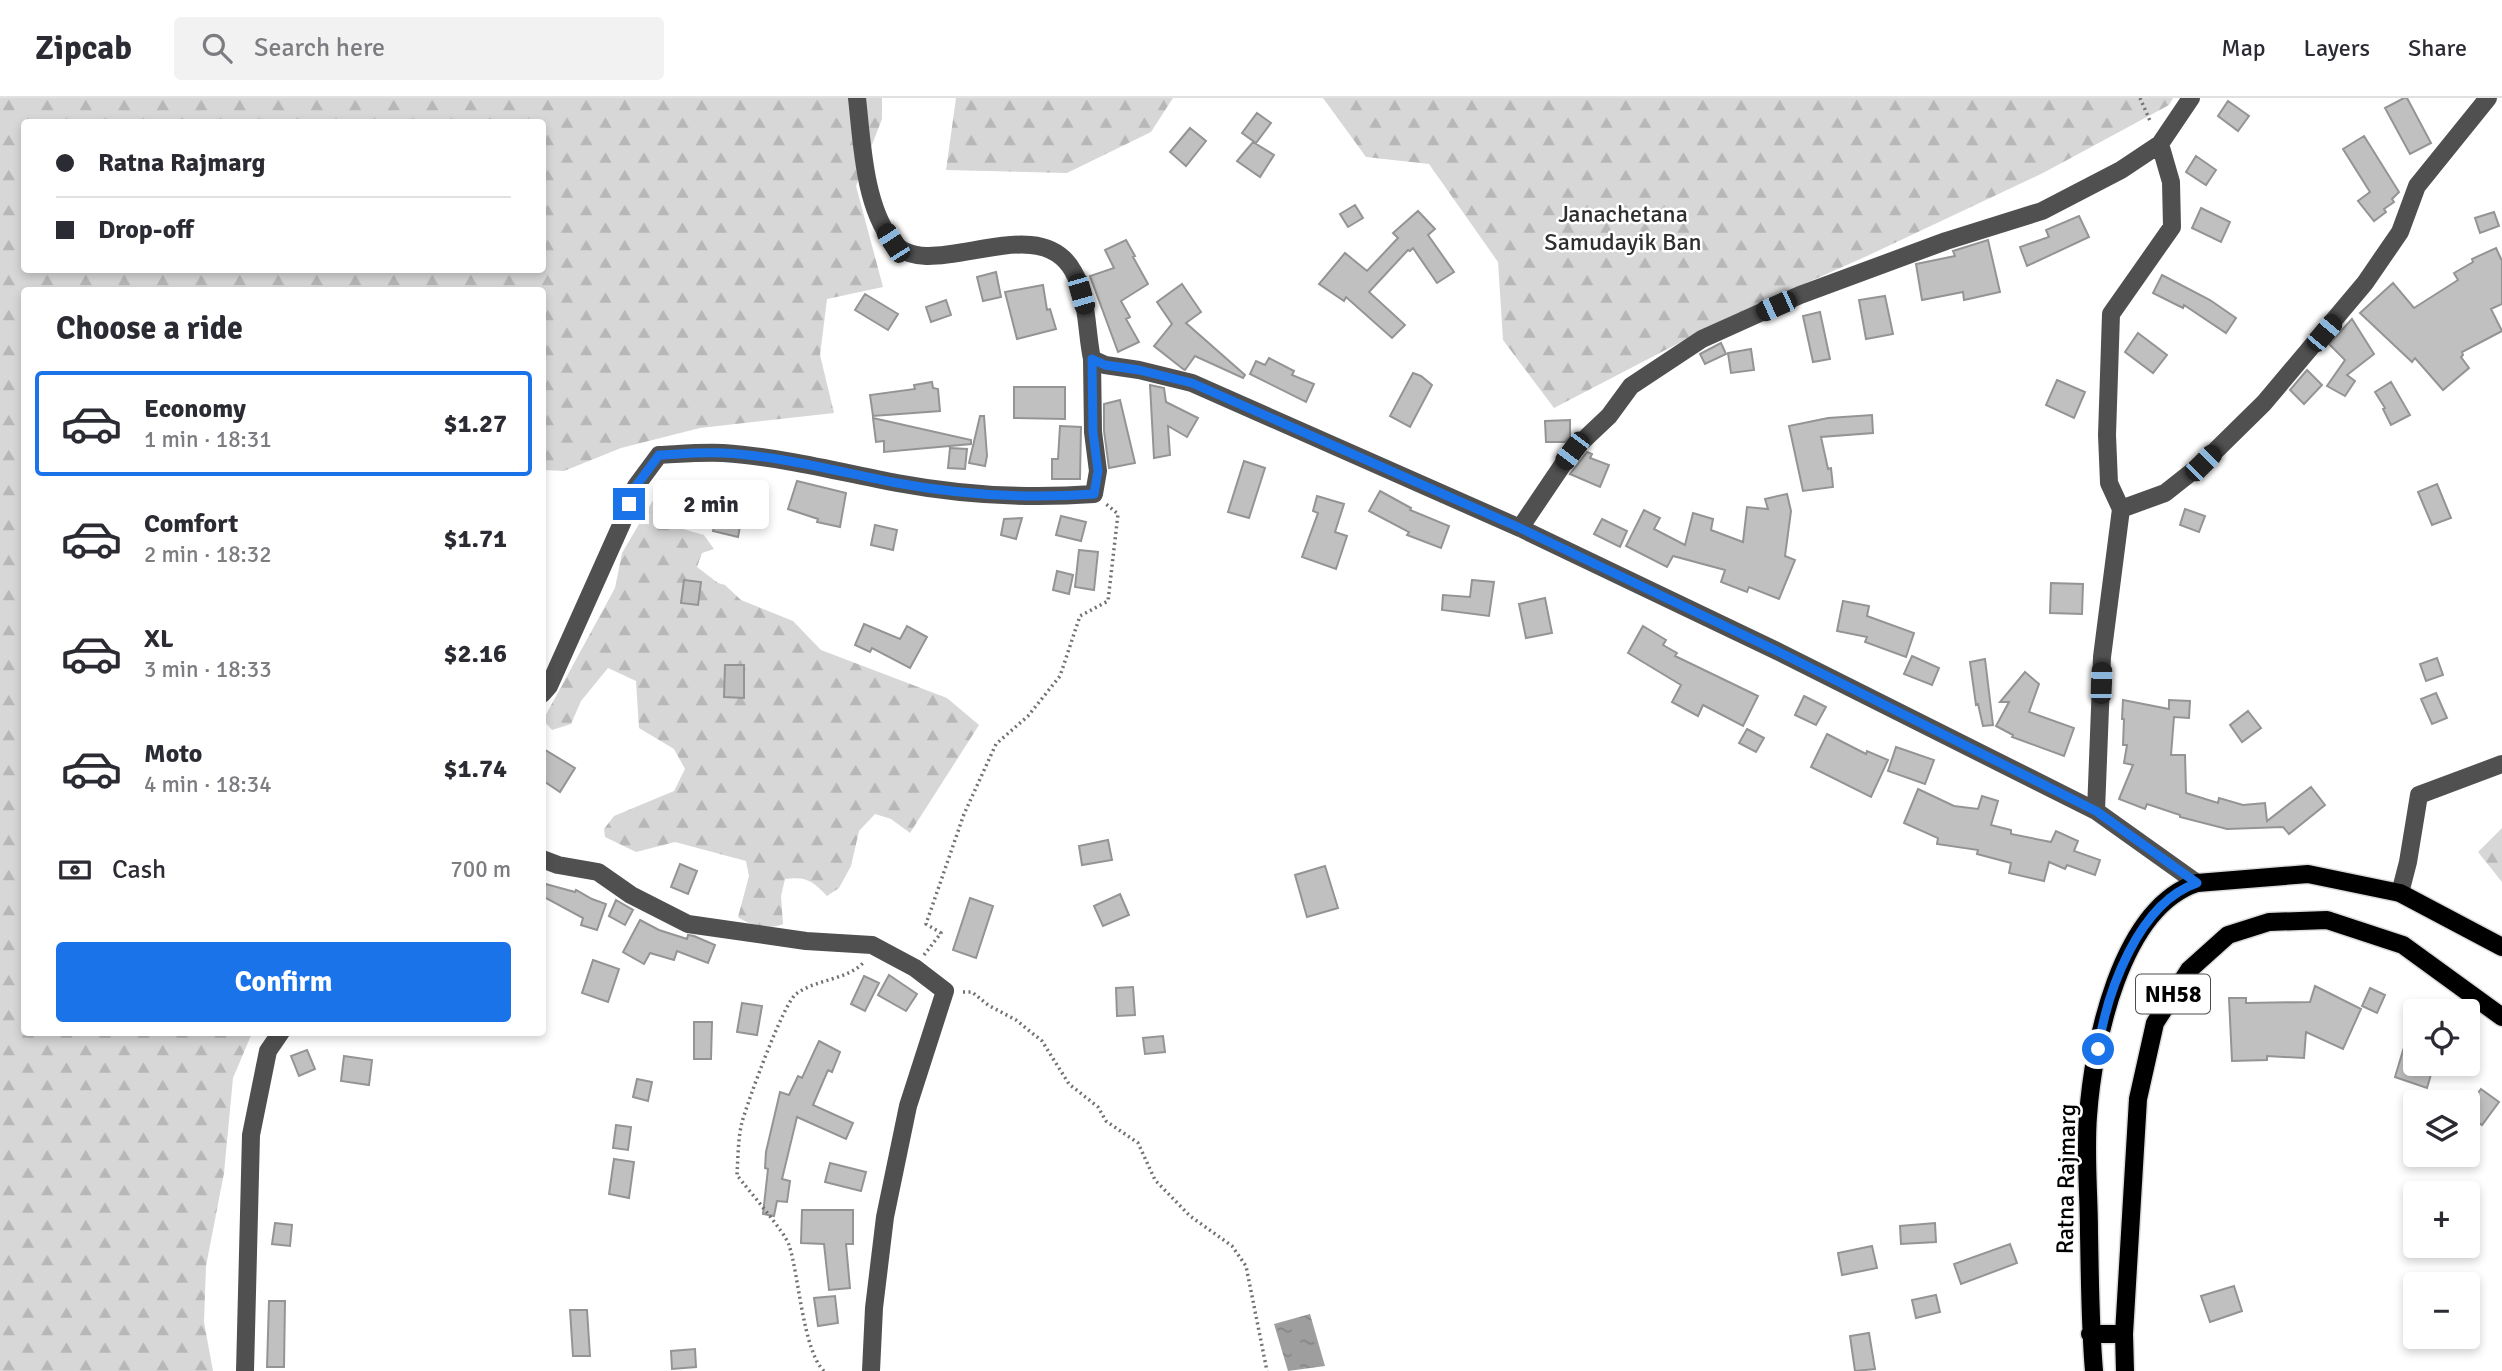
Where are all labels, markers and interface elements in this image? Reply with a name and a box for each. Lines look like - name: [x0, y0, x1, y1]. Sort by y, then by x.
- search box: [174, 17, 664, 80]
- text: Zipcab: [35, 28, 132, 69]
- icon: search: [198, 29, 236, 67]
- text: Search here: [254, 32, 385, 64]
- text: Map: [2221, 33, 2266, 63]
- text: Layers: [2304, 33, 2370, 63]
- text: Share: [2408, 33, 2467, 63]
- text: Ratna Rajmarg: [98, 147, 266, 179]
- park label: Janachetana Samudayik Ban: [1544, 199, 1702, 257]
- text: Drop-off: [98, 214, 194, 246]
- car: [873, 220, 914, 266]
- car: [1066, 271, 1097, 317]
- car: [1753, 288, 1800, 324]
- text: Choose a ride: [56, 309, 243, 348]
- car: [2303, 310, 2346, 356]
- icon: car: [60, 392, 123, 455]
- text: Economy: [144, 393, 246, 425]
- text: $1.27: [443, 408, 507, 440]
- text: 1 min · 18:31: [144, 425, 272, 454]
- car: [1551, 428, 1594, 474]
- car: [2181, 441, 2226, 485]
- callout: 2 min: [654, 480, 769, 528]
- route end: [613, 488, 645, 520]
- text: 2 min: [683, 490, 739, 519]
- icon: car: [60, 507, 123, 570]
- text: Comfort: [144, 508, 238, 540]
- text: $1.71: [443, 523, 507, 555]
- text: 2 min · 18:32: [144, 540, 272, 569]
- icon: car: [60, 622, 123, 685]
- text: XL: [144, 623, 174, 655]
- text: $2.16: [443, 638, 507, 670]
- text: 3 min · 18:33: [144, 655, 272, 684]
- car: [2090, 662, 2113, 704]
- icon: car: [60, 737, 123, 800]
- text: Moto: [144, 738, 202, 770]
- text: $1.74: [443, 753, 507, 785]
- text: 4 min · 18:34: [144, 770, 272, 799]
- icon: cash: [56, 851, 94, 889]
- text: Cash: [112, 854, 166, 886]
- text: 700 m: [450, 855, 511, 884]
- button: Confirm: [56, 942, 511, 1022]
- road number: NH58: [2136, 974, 2210, 1014]
- map controls: [2403, 999, 2480, 1349]
- button: locate: [2403, 999, 2480, 1076]
- route start: [2082, 1033, 2114, 1065]
- button: layers: [2403, 1090, 2480, 1167]
- street label: Ratna Rajmarg: [2050, 1103, 2082, 1255]
- button: +: [2403, 1181, 2480, 1258]
- button: −: [2403, 1272, 2480, 1349]

